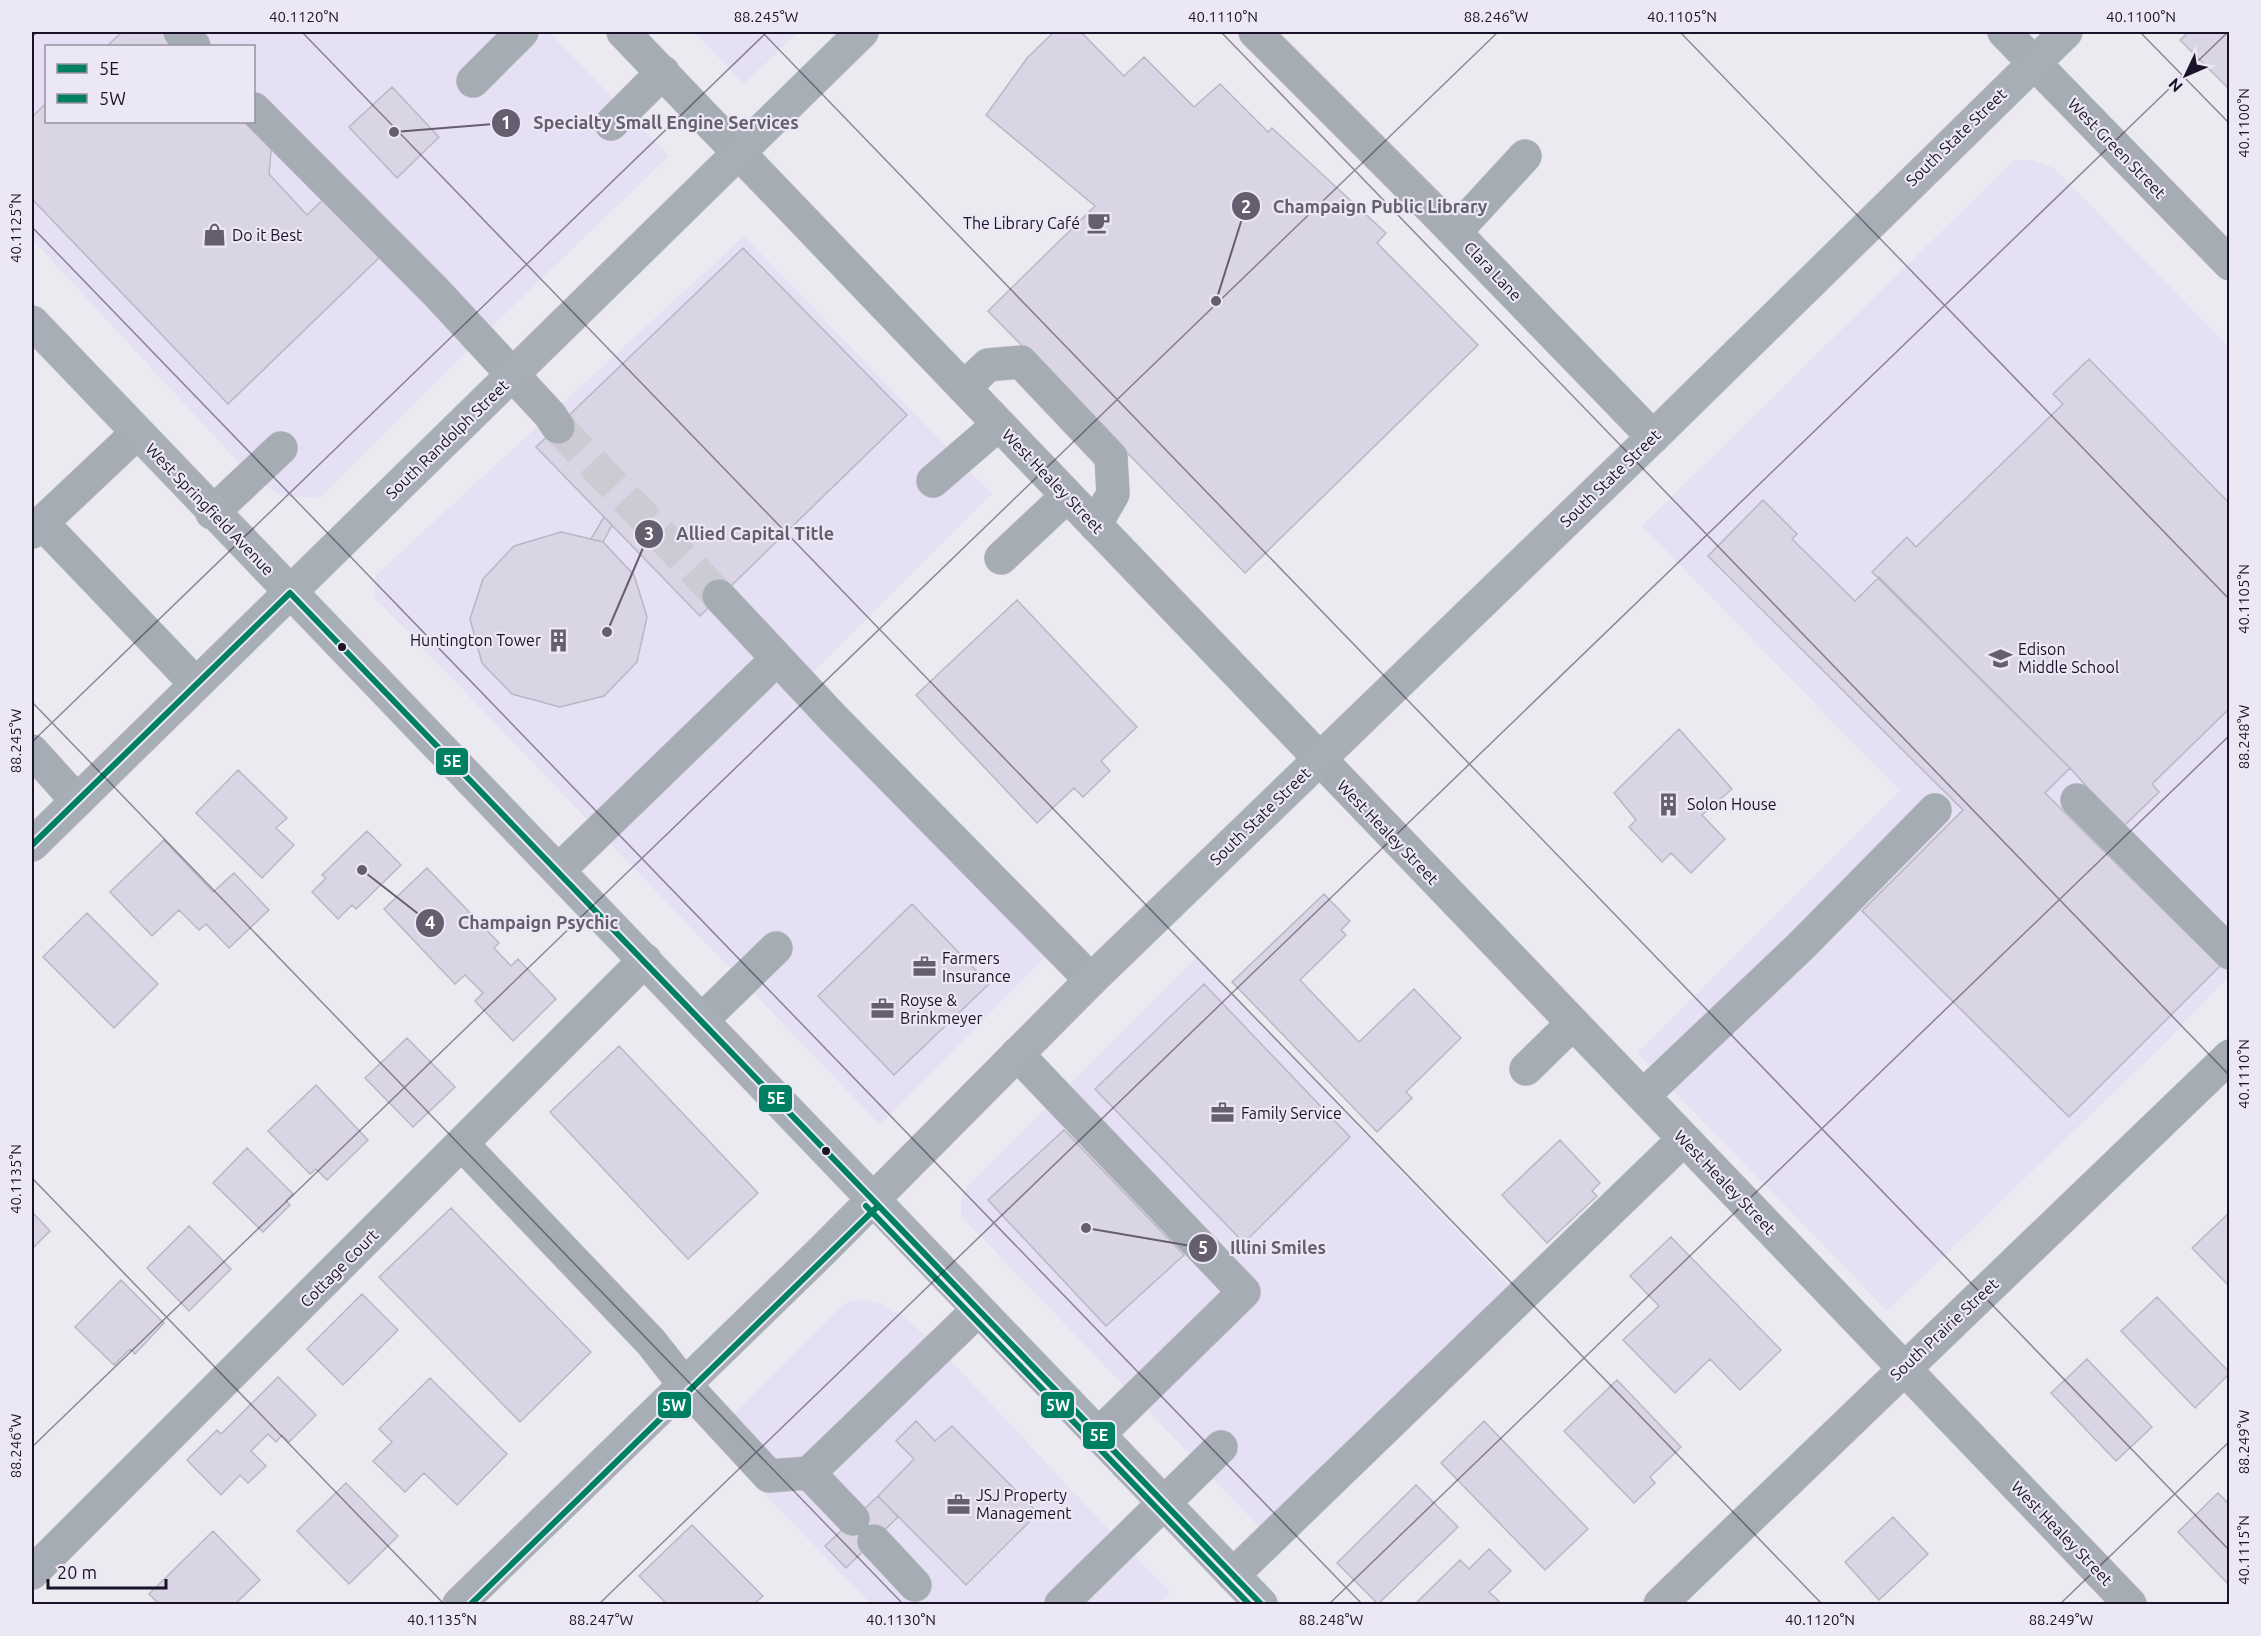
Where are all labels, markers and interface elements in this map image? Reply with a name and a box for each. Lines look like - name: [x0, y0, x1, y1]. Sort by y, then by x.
- text: 40.1120°N: [269, 8, 339, 25]
- text: 88.245°W: [734, 8, 798, 25]
- text: 40.1110°N: [1188, 8, 1258, 25]
- text: 88.246°W: [1464, 8, 1528, 25]
- text: 40.1105°N: [1647, 8, 1717, 25]
- text: 40.1100°N: [2106, 8, 2176, 25]
- legend: [45, 45, 255, 123]
- north arrow: [2156, 45, 2216, 105]
- text: 5E: [99, 58, 119, 78]
- text: N: [2165, 75, 2186, 96]
- street label: South State Street: [1902, 84, 2010, 189]
- text: 5W: [99, 88, 126, 108]
- text: 40.1100°N: [2235, 88, 2252, 158]
- street label: West Green Street: [2065, 94, 2170, 202]
- callout: Specialty Small Engine Services: [491, 105, 811, 141]
- text: 1: [501, 112, 511, 132]
- text: Specialty Small Engine Services: [533, 112, 799, 132]
- callout: Champaign Public Library: [1231, 188, 1500, 224]
- text: 40.1125°N: [7, 193, 24, 263]
- text: 2: [1241, 196, 1251, 216]
- text: Champaign Public Library: [1273, 196, 1488, 216]
- cafe icon: The Library Café: [1085, 210, 1111, 236]
- place label: The Library Café: [963, 214, 1080, 232]
- shop icon: Do it Best: [201, 222, 227, 248]
- place label: Do it Best: [232, 226, 303, 244]
- street label: Clara Lane: [1461, 238, 1525, 304]
- street label: South Randolph Street: [382, 375, 512, 502]
- street label: West Healey Street: [999, 425, 1108, 537]
- street label: South State Street: [1556, 425, 1664, 530]
- street label: West Springfield Avenue: [142, 439, 278, 579]
- callout: Allied Capital Title: [634, 516, 846, 552]
- text: 3: [644, 523, 654, 543]
- text: Allied Capital Title: [676, 523, 834, 543]
- text: 40.1105°N: [2235, 564, 2252, 634]
- building icon: Huntington Tower: [546, 627, 572, 653]
- place label: Huntington Tower: [410, 631, 541, 649]
- place label: Edison Middle School: [2018, 640, 2119, 676]
- unlabelled marker: [336, 641, 348, 653]
- school or university icon: Edison Middle School: [1987, 645, 2013, 671]
- text: 88.248°W: [2235, 705, 2252, 769]
- text: 88.245°W: [7, 709, 24, 773]
- line badge: 5E: [435, 747, 469, 776]
- text: 5E: [443, 752, 461, 770]
- street label: South State Street: [1206, 763, 1314, 868]
- street label: West Healey Street: [1334, 776, 1443, 888]
- building icon: Solon House: [1656, 791, 1682, 817]
- place label: Solon House: [1687, 795, 1777, 813]
- callout: Champaign Psychic: [415, 905, 630, 941]
- text: 4: [425, 912, 435, 932]
- text: Champaign Psychic: [458, 912, 619, 932]
- place label: Farmers Insurance: [942, 949, 1011, 985]
- office icon: Farmers Insurance: [911, 954, 937, 980]
- place label: Royse & Brinkmeyer: [900, 991, 983, 1027]
- office icon: Royse & Brinkmeyer: [869, 996, 895, 1022]
- text: 40.1110°N: [2235, 1039, 2252, 1109]
- line badge: 5E: [758, 1084, 793, 1113]
- text: 5E: [767, 1089, 785, 1107]
- office icon: Family Service: [1210, 1100, 1236, 1126]
- place label: Family Service: [1241, 1104, 1342, 1122]
- street label: West Healey Street: [1671, 1126, 1780, 1238]
- text: 40.1135°N: [7, 1144, 24, 1214]
- unlabelled marker: [820, 1145, 832, 1157]
- street label: Cottage Court: [296, 1225, 382, 1311]
- callout: Illini Smiles: [1188, 1230, 1338, 1266]
- text: 5: [1198, 1237, 1208, 1257]
- text: Illini Smiles: [1230, 1237, 1326, 1257]
- street label: South Prairie Street: [1886, 1274, 2002, 1384]
- line badge: 5W: [657, 1391, 692, 1419]
- line badge: 5W: [1040, 1391, 1075, 1419]
- text: 5W: [662, 1396, 686, 1414]
- text: 5W: [1046, 1396, 1070, 1414]
- text: 88.249°W: [2235, 1410, 2252, 1474]
- text: 88.246°W: [7, 1414, 24, 1478]
- line badge: 5E: [1082, 1421, 1116, 1450]
- text: 5E: [1090, 1426, 1108, 1444]
- street label: West Healey Street: [2008, 1477, 2117, 1589]
- place label: JSJ Property Management: [976, 1486, 1072, 1522]
- office icon: JSJ Property Management: [945, 1491, 971, 1517]
- text: 40.1115°N: [2235, 1515, 2252, 1585]
- scale bar: [48, 1552, 166, 1590]
- text: 20 m: [57, 1562, 97, 1582]
- text: 40.1135°N: [407, 1611, 477, 1628]
- text: 88.247°W: [569, 1611, 633, 1628]
- text: 40.1130°N: [866, 1611, 936, 1628]
- text: 88.248°W: [1299, 1611, 1363, 1628]
- text: 40.1120°N: [1785, 1611, 1855, 1628]
- text: 88.249°W: [2029, 1611, 2093, 1628]

